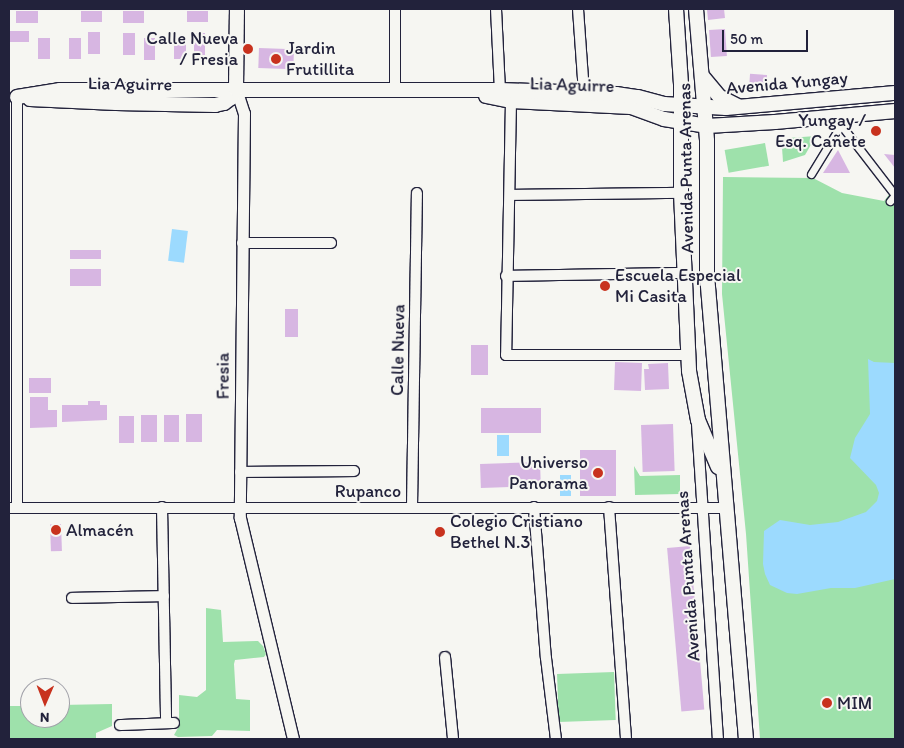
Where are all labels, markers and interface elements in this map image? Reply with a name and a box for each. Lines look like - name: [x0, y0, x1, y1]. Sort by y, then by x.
- scale bar: [724, 20, 810, 52]
- place label: Calle Nueva / Fresia: [146, 28, 238, 70]
- text: 50 m: [730, 30, 763, 48]
- place label: Jardin Frutillita: [286, 38, 354, 80]
- marker: Calle Nueva / Fresia: [242, 43, 254, 55]
- marker: Jardin Frutillita: [270, 53, 282, 65]
- street label: Avenida Yungay: [725, 67, 849, 99]
- street label: Lia Aguirre: [88, 72, 172, 96]
- street label: Lia Aguirre: [529, 73, 615, 97]
- street label: Avenida Punta Arenas: [674, 83, 698, 253]
- place label: Yungay / Esq. Cañete: [775, 110, 866, 152]
- marker: Yungay / Esq. Cañete: [870, 125, 882, 137]
- place label: Escuela Especial Mi Casita: [615, 265, 741, 308]
- marker: Escuela Especial Mi Casita: [599, 280, 611, 292]
- street label: Calle Nueva: [386, 304, 410, 396]
- street label: Fresia: [212, 353, 234, 399]
- place label: Universo Panorama: [509, 452, 588, 494]
- marker: Universo Panorama: [592, 467, 604, 479]
- street label: Rupanco: [335, 480, 401, 502]
- street label: Avenida Punta Arenas: [671, 491, 705, 661]
- place label: Colegio Cristiano Bethel N.3: [450, 511, 583, 554]
- place label: Almacén: [66, 519, 134, 541]
- marker: Almacén: [50, 524, 62, 536]
- marker: Colegio Cristiano Bethel N.3: [434, 526, 446, 538]
- north arrow: [20, 678, 70, 728]
- place label: MIM: [837, 692, 872, 714]
- marker: MIM: [821, 697, 833, 709]
- text: N: [40, 709, 50, 726]

